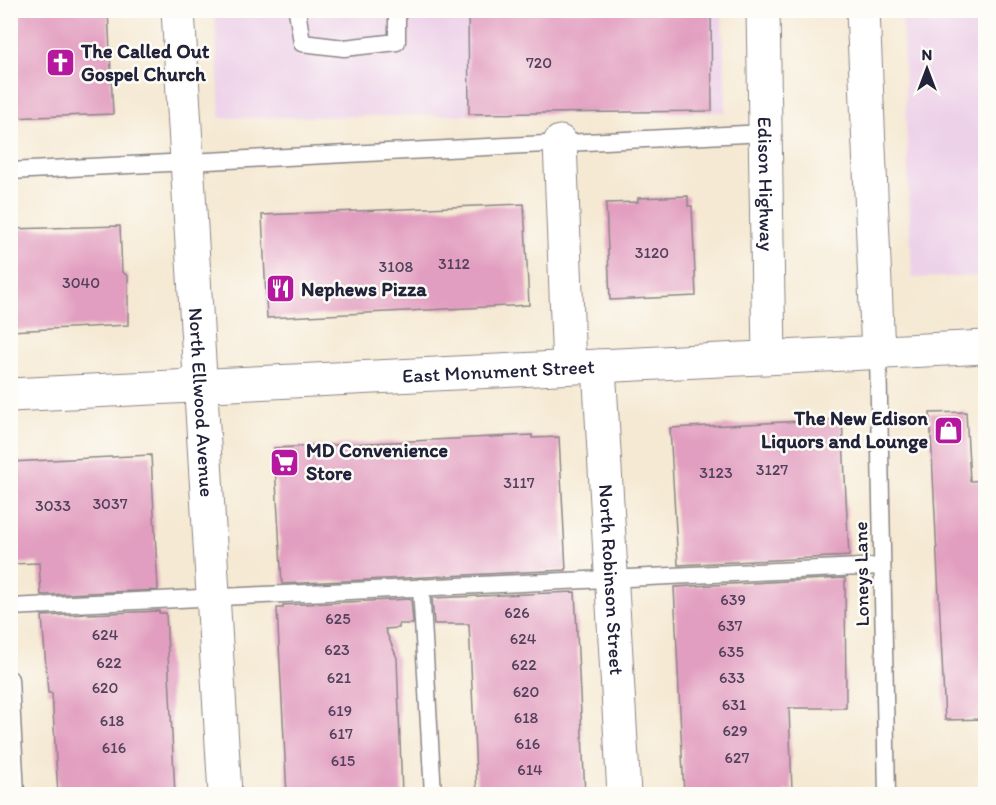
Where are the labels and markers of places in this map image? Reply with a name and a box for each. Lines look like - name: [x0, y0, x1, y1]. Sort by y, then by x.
- place label: The Called Out Gospel Church: [80, 39, 210, 87]
- church icon: The Called Out Gospel Church: [44, 46, 76, 78]
- restaurant icon: Nephews Pizza: [264, 273, 296, 305]
- place label: Nephews Pizza: [301, 277, 427, 302]
- place label: The New Edison Liquors and Lounge: [761, 406, 928, 454]
- shop icon: The New Edison Liquors and Lounge: [933, 414, 965, 446]
- place label: MD Convenience Store: [306, 438, 448, 485]
- supermarket icon: MD Convenience Store: [269, 446, 301, 478]

